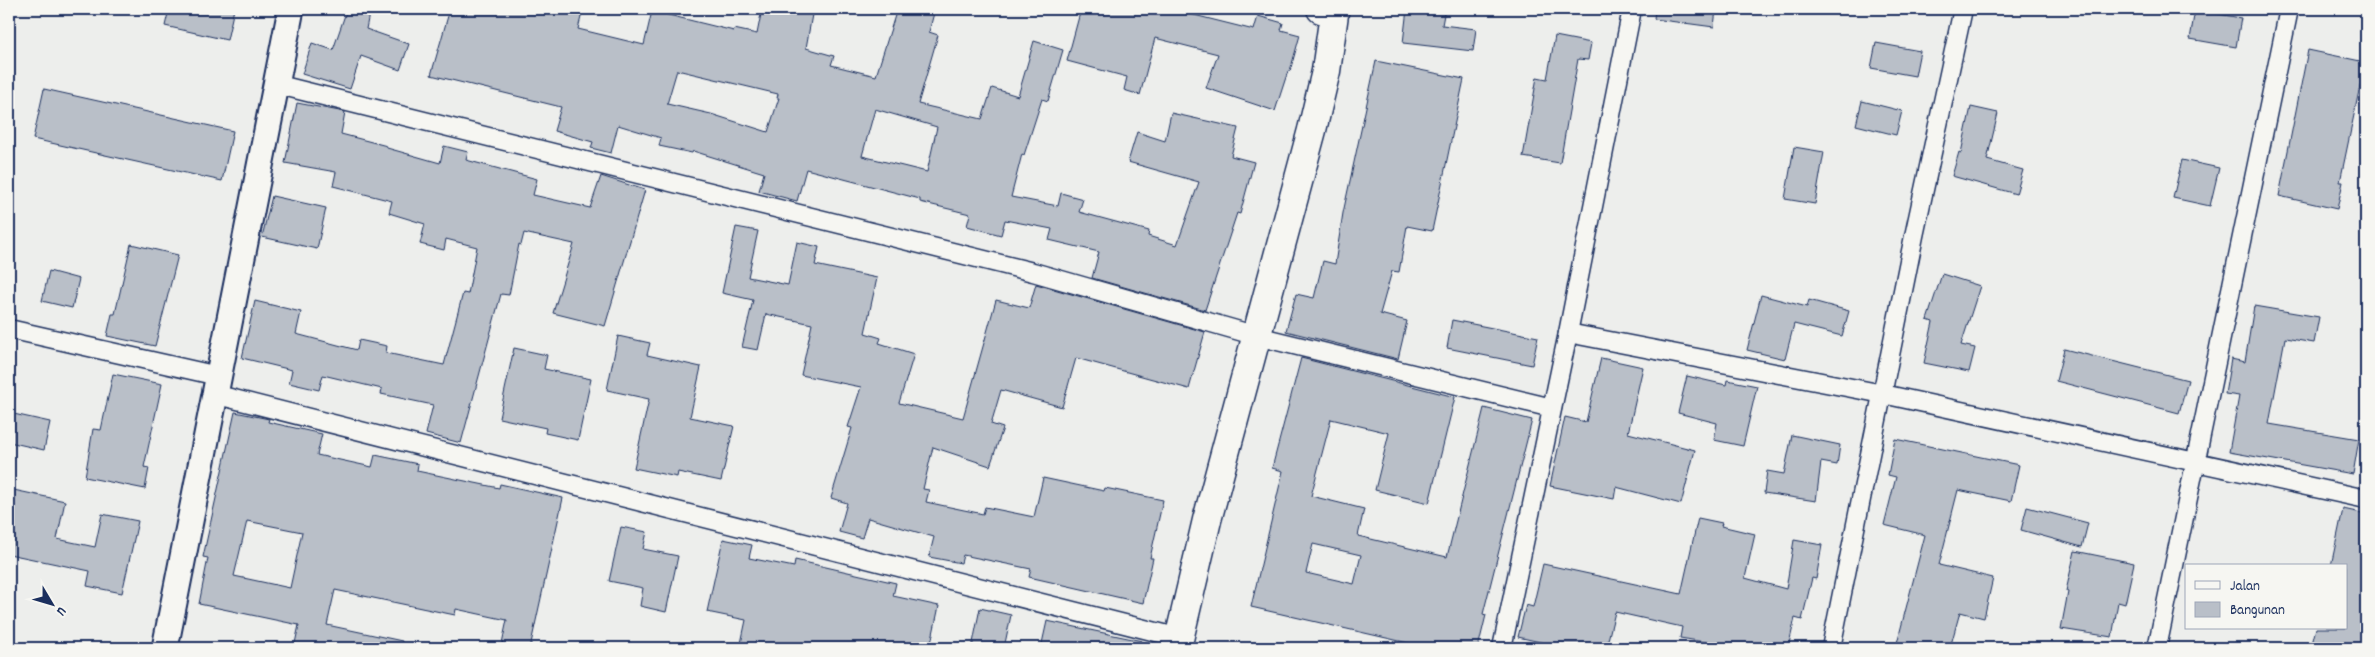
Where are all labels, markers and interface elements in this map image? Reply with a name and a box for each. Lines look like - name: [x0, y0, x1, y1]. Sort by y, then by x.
- legend: [2185, 564, 2348, 630]
- text: Jalan: [2230, 576, 2260, 598]
- north arrow: [28, 580, 78, 630]
- text: Bangunan: [2230, 600, 2285, 622]
- text: U: [51, 602, 71, 620]

